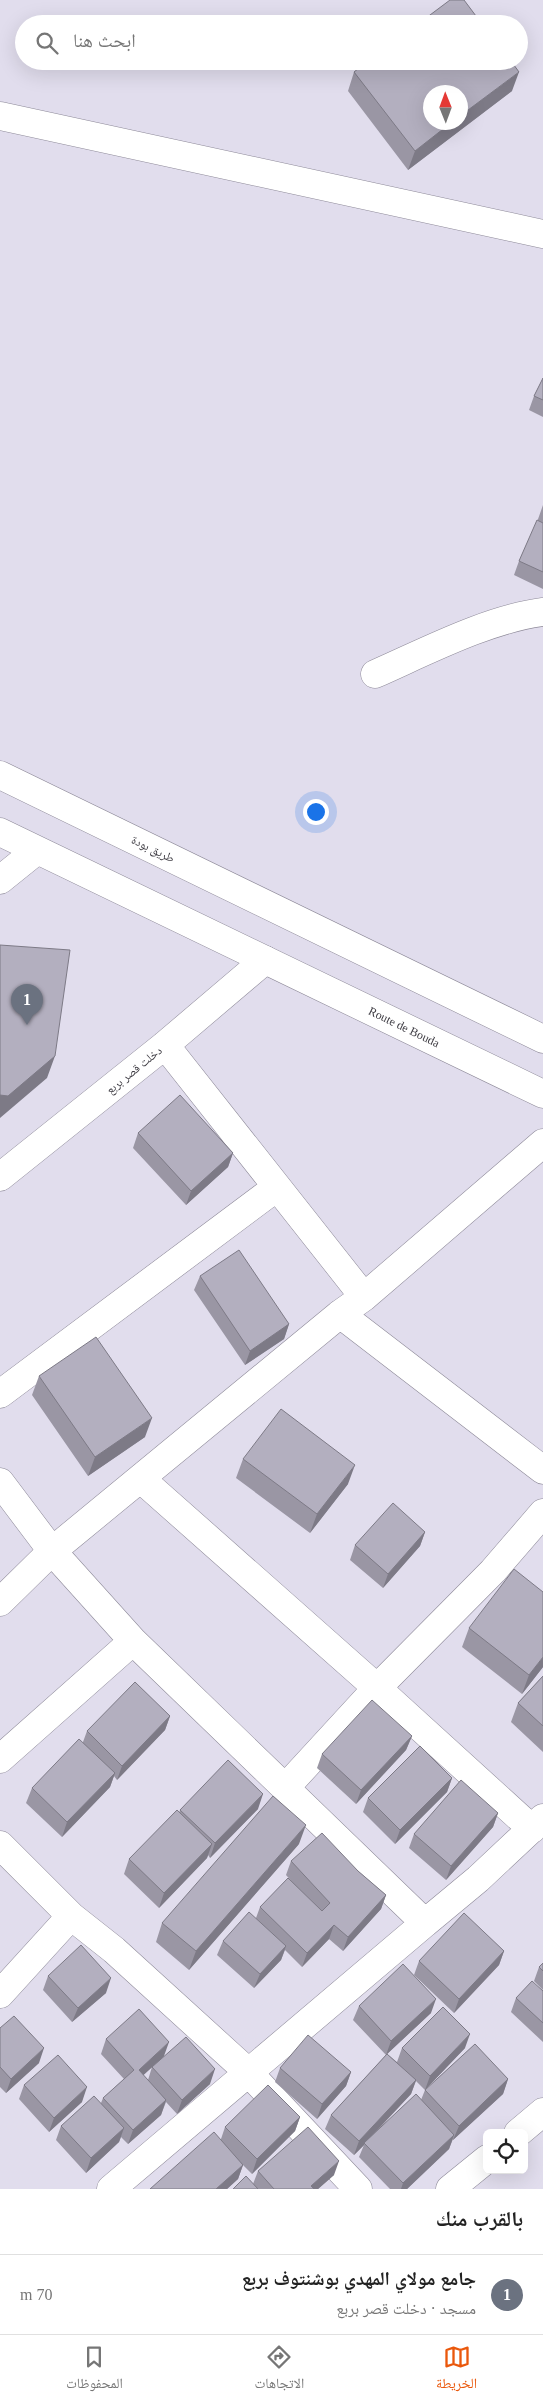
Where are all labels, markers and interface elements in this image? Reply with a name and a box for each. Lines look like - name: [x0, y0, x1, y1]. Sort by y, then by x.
- search box: [15, 15, 528, 70]
- icon: search: [33, 29, 61, 57]
- text: ابحث هنا: [73, 30, 136, 51]
- north arrow: [423, 85, 468, 130]
- your location: [303, 799, 329, 825]
- street label: طريق بودة: [129, 833, 177, 866]
- pin: 1: [11, 984, 43, 1025]
- street label: Route de Bouda: [366, 1004, 442, 1051]
- street label: دخلت قصر بربع: [103, 1043, 165, 1097]
- map controls: [483, 2129, 528, 2174]
- button: locate: [483, 2129, 528, 2174]
- text: بالقرب منك: [436, 2207, 523, 2231]
- text: جامع مولاي المهدي بوشنتوف بربع: [242, 2268, 476, 2289]
- text: 70 m: [20, 2286, 52, 2303]
- text: 1: [503, 2286, 511, 2303]
- text: مسجد · دخلت قصر بربع: [336, 2300, 476, 2317]
- tab: المحفوظات: [66, 2343, 123, 2397]
- tab: الاتجاهات: [255, 2343, 304, 2397]
- tab: الخريطة: [436, 2343, 477, 2397]

